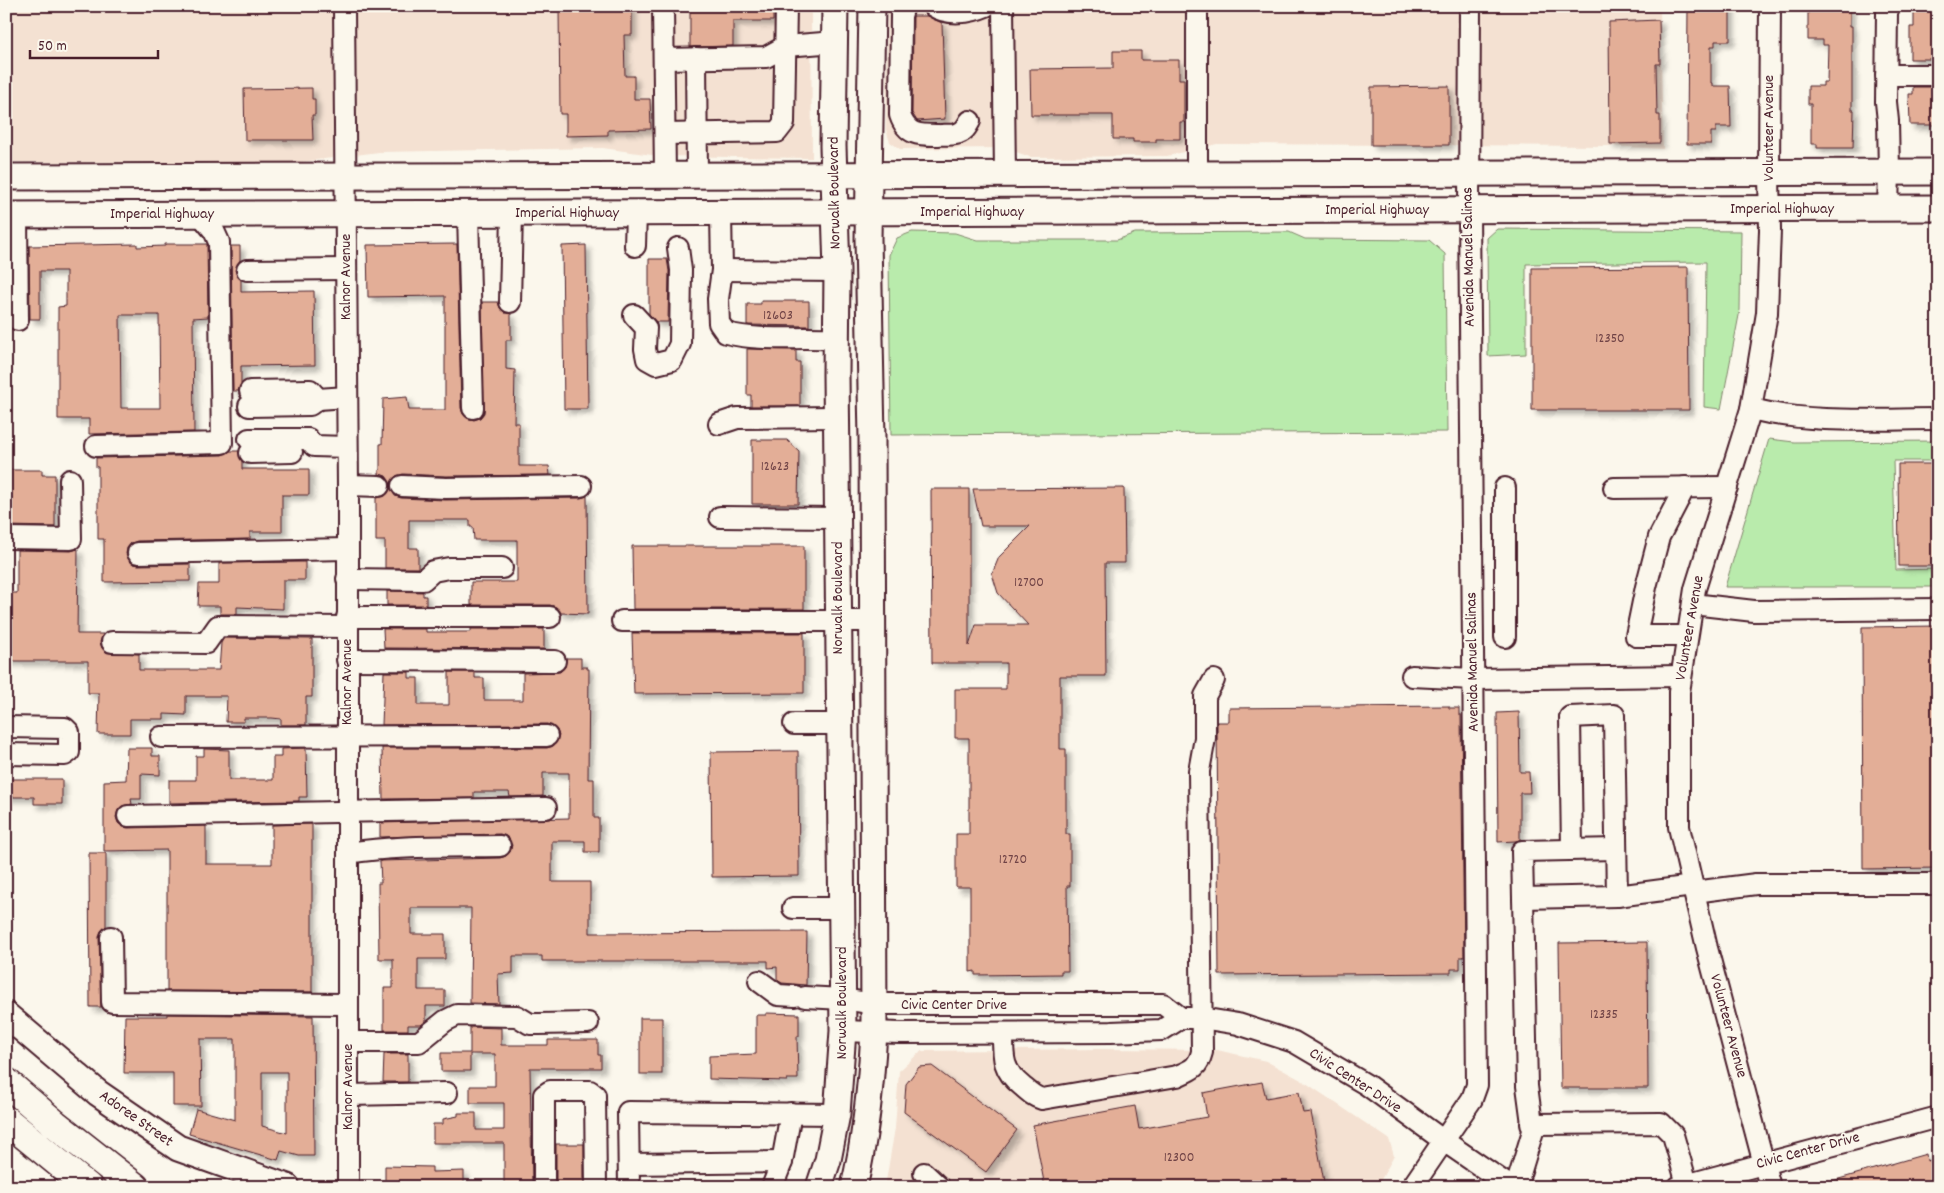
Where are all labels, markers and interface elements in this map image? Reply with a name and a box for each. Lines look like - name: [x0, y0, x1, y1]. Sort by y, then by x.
- scale bar: [30, 28, 158, 60]
- text: 50 m: [38, 36, 67, 58]
- street label: Volunteer Avenue: [1758, 75, 1781, 181]
- street label: Norwalk Boulevard: [823, 136, 847, 250]
- street label: Avenida Manuel Salinas: [1456, 187, 1482, 327]
- street label: Imperial Highway: [1730, 198, 1834, 221]
- street label: Imperial Highway: [1325, 199, 1429, 222]
- street label: Imperial Highway: [920, 201, 1024, 224]
- street label: Imperial Highway: [515, 202, 619, 225]
- street label: Imperial Highway: [110, 203, 214, 226]
- street label: Kalnor Avenue: [335, 234, 358, 320]
- house number: 12603: [763, 306, 793, 326]
- house number: 12350: [1595, 329, 1625, 349]
- house number: 12623: [761, 457, 789, 477]
- street label: Norwalk Boulevard: [827, 542, 850, 654]
- house number: 12700: [1014, 573, 1044, 593]
- street label: Volunteer Avenue: [1669, 574, 1711, 682]
- street label: Avenida Manuel Salinas: [1460, 592, 1486, 732]
- street label: Kalnor Avenue: [336, 639, 359, 725]
- house number: 12720: [999, 850, 1027, 870]
- street label: Norwalk Boulevard: [831, 947, 854, 1059]
- street label: Volunteer Avenue: [1703, 972, 1753, 1080]
- street label: Civic Center Drive: [901, 994, 1007, 1017]
- house number: 12335: [1590, 1005, 1618, 1025]
- street label: Civic Center Drive: [1304, 1042, 1406, 1120]
- street label: Kalnor Avenue: [337, 1044, 360, 1130]
- street label: Adoree Street: [94, 1085, 178, 1153]
- street label: Civic Center Drive: [1754, 1126, 1862, 1176]
- house number: 12300: [1164, 1148, 1194, 1168]

